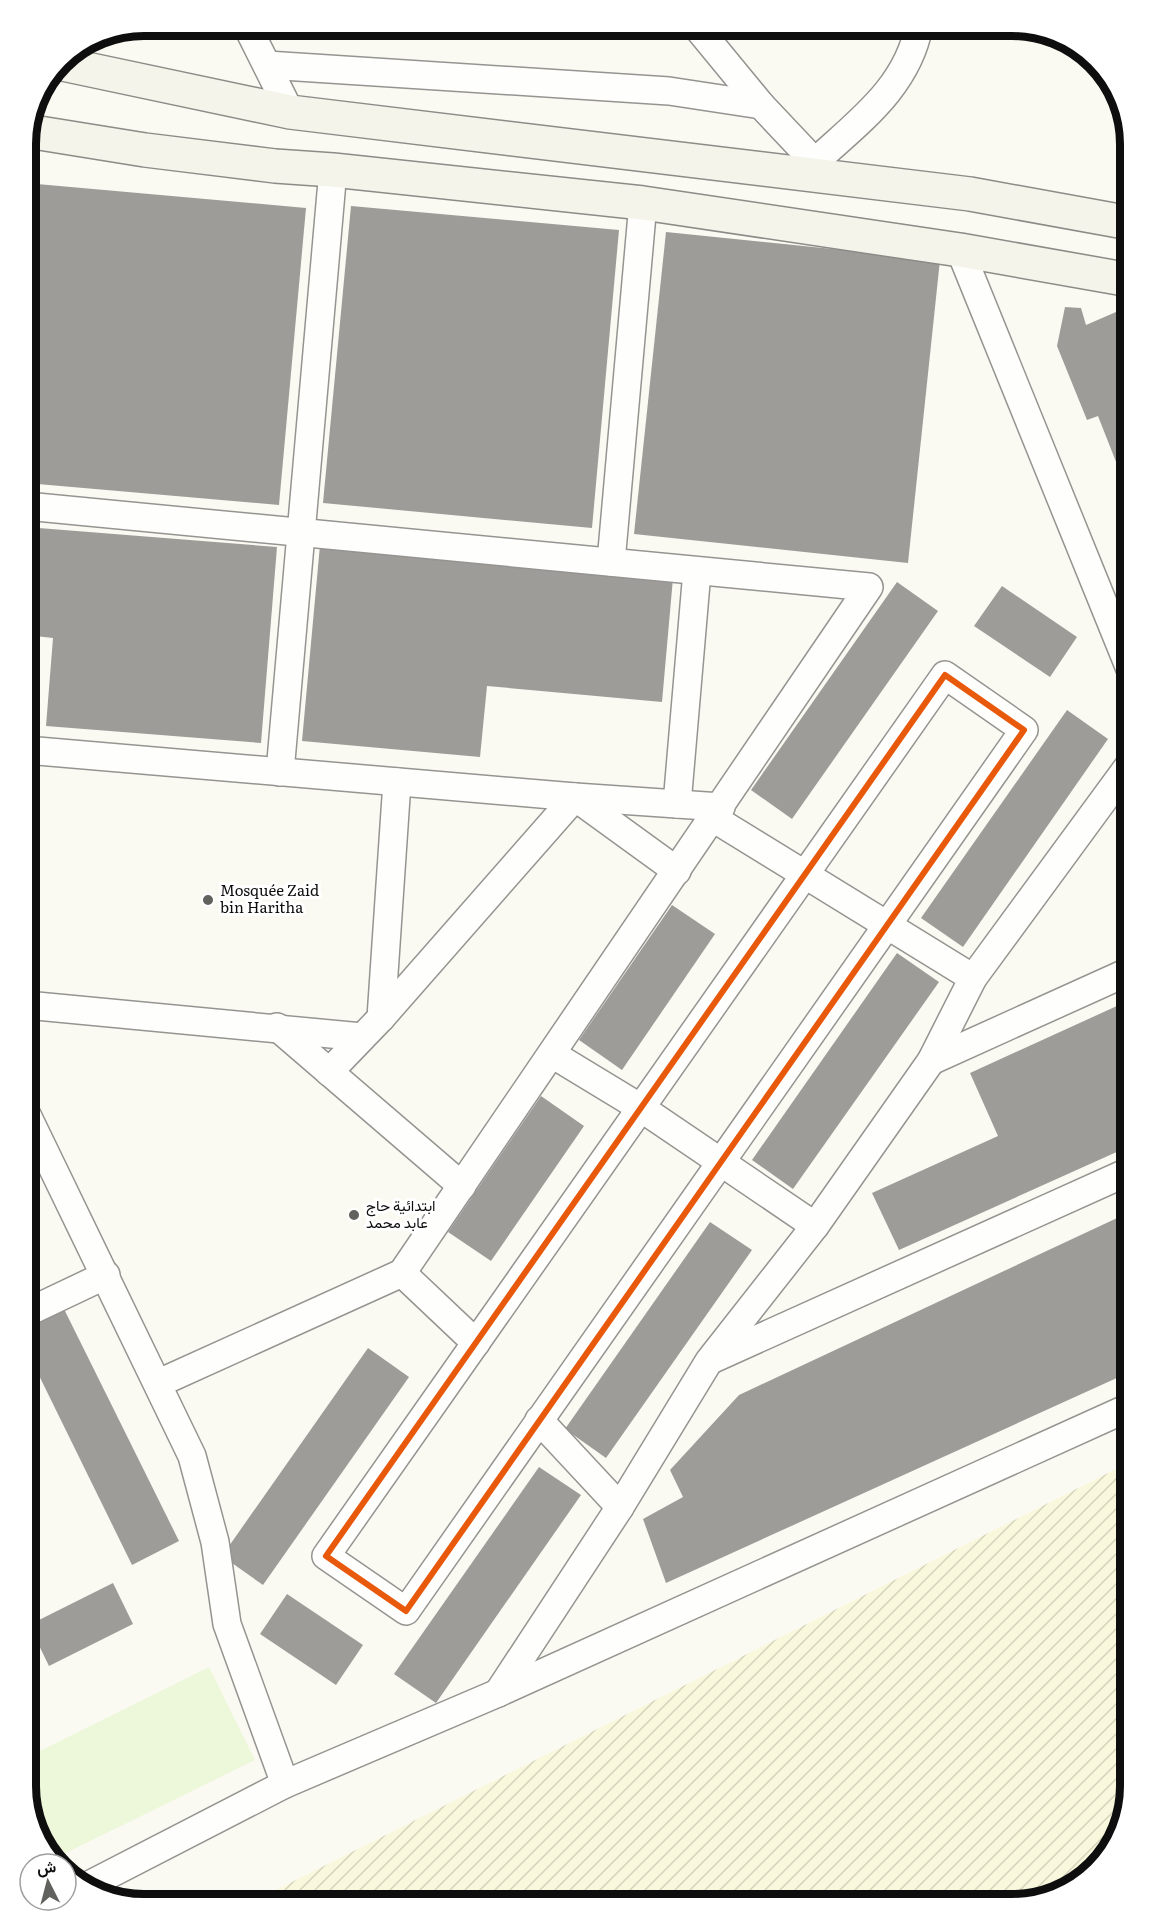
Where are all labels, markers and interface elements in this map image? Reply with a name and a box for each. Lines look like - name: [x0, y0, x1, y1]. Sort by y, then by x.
- place label: Mosquée Zaid bin Haritha: [220, 878, 319, 918]
- marker: Mosquée Zaid bin Haritha: [201, 893, 215, 907]
- place label: ابتدائية حاج عابد محمد: [366, 1193, 436, 1233]
- marker: ابتدائية حاج عابد محمد: [347, 1208, 361, 1222]
- north arrow: [18, 1852, 78, 1912]
- text: ش: [36, 1853, 57, 1879]

